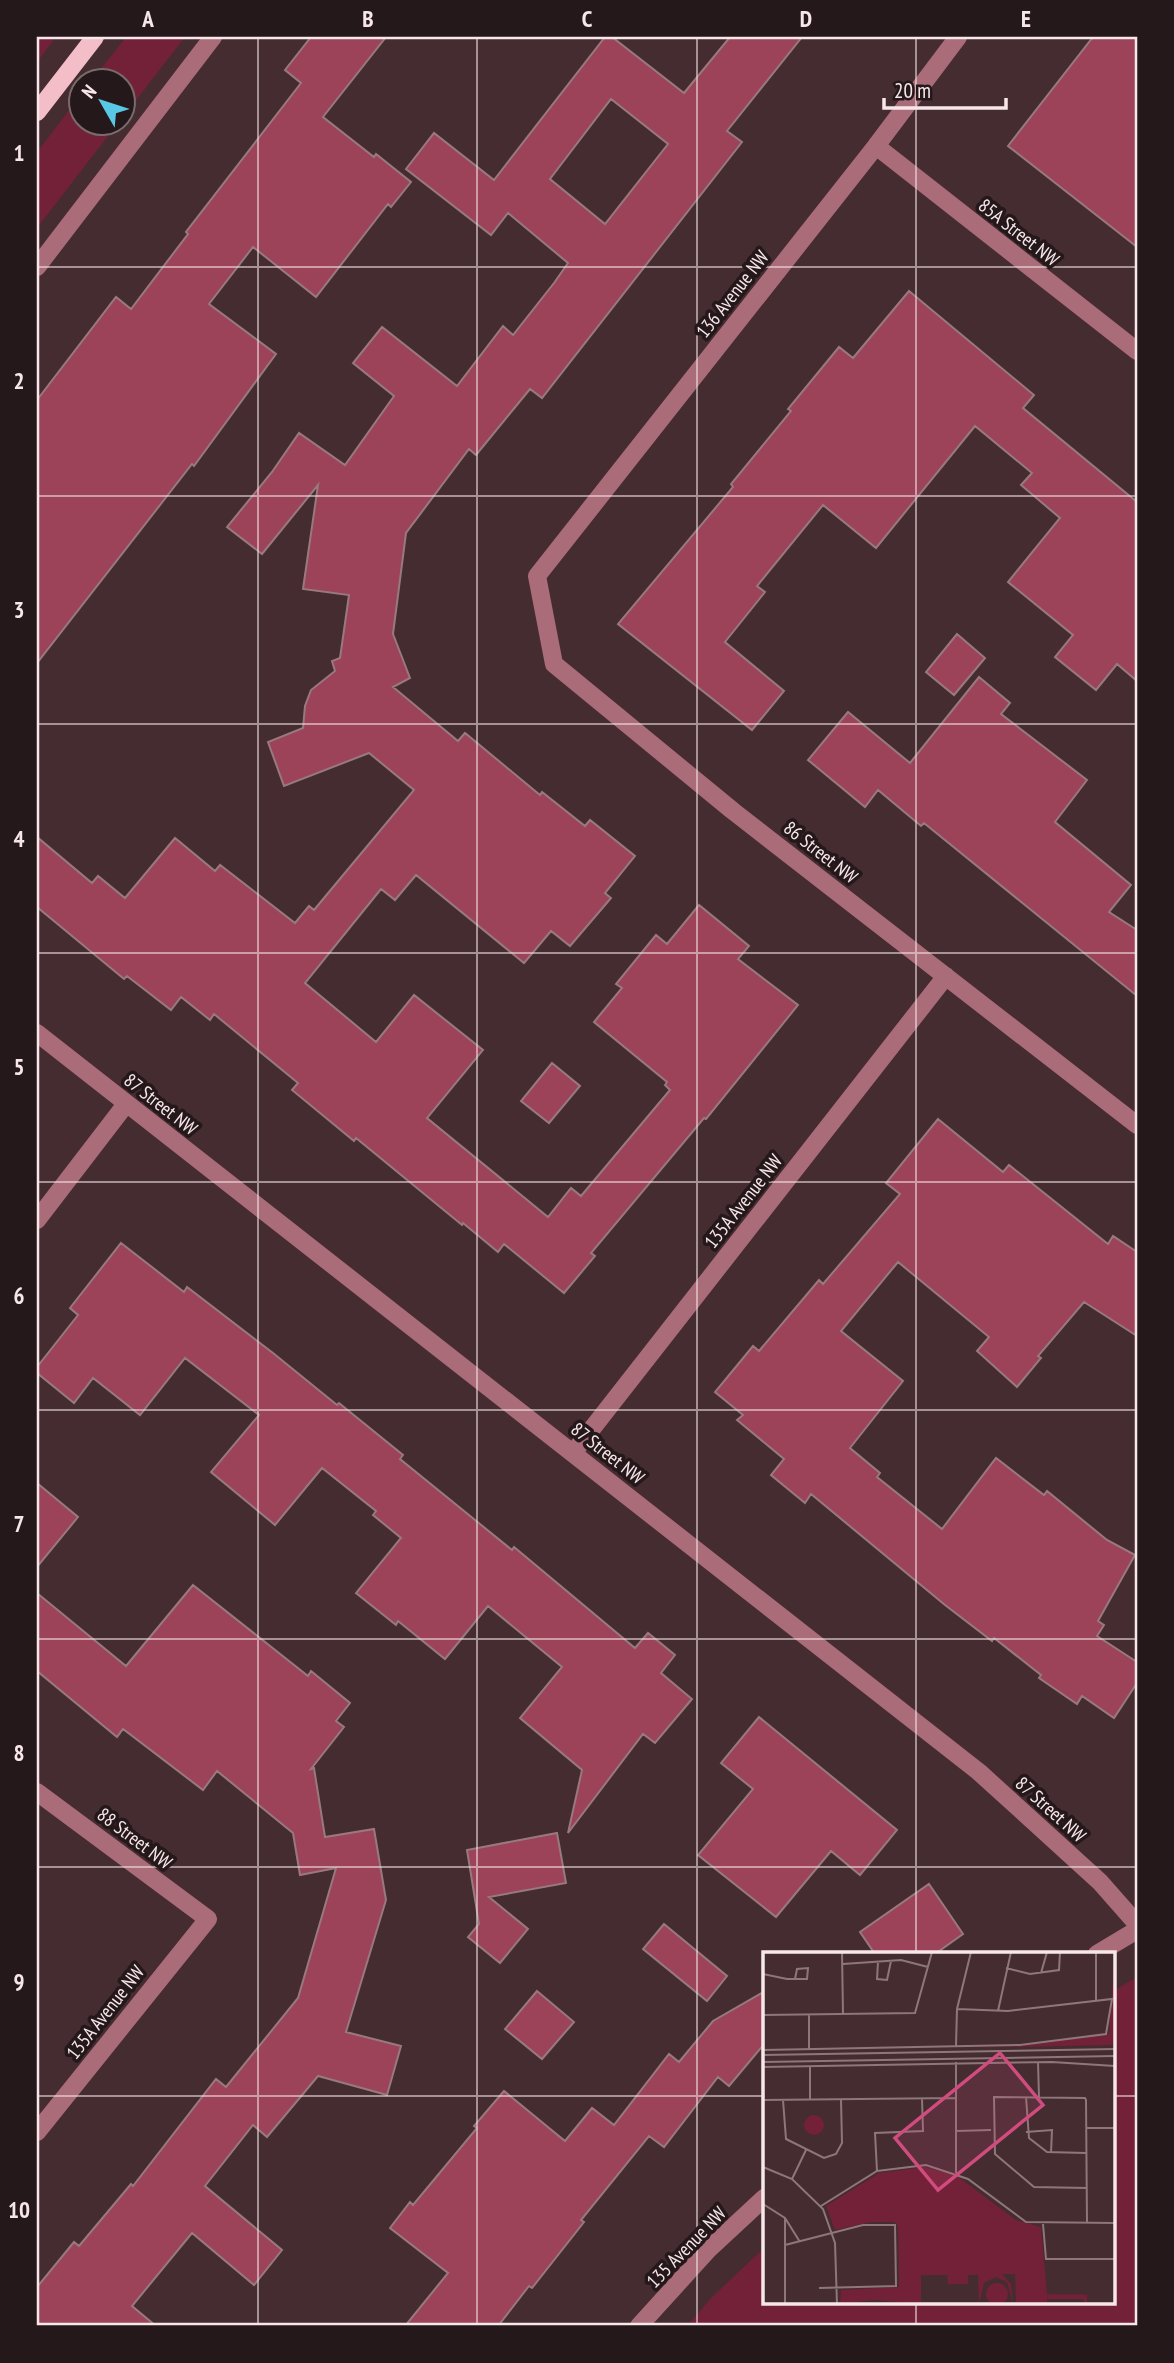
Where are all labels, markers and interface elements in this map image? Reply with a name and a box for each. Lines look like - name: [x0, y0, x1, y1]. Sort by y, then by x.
- text: A: [141, 4, 154, 33]
- text: B: [362, 4, 374, 33]
- text: C: [582, 4, 593, 33]
- text: D: [800, 4, 812, 33]
- text: E: [1021, 4, 1031, 33]
- north arrow: [66, 66, 136, 136]
- scale bar: [884, 66, 1006, 110]
- text: 20 m: [894, 77, 931, 104]
- text: N: [76, 80, 101, 103]
- text: 1: [14, 138, 25, 167]
- street label: 85A Street NW: [974, 193, 1064, 271]
- street label: 136 Avenue NW: [690, 245, 774, 342]
- text: 2: [14, 366, 25, 395]
- text: 3: [14, 595, 25, 624]
- street label: 86 Street NW: [779, 816, 863, 889]
- text: 4: [14, 824, 25, 853]
- text: 5: [14, 1052, 25, 1081]
- street label: 87 Street NW: [119, 1068, 203, 1140]
- street label: 135A Avenue NW: [699, 1149, 787, 1253]
- text: 6: [14, 1281, 25, 1310]
- street label: 87 Street NW: [566, 1417, 650, 1489]
- text: 7: [14, 1509, 25, 1538]
- text: 8: [14, 1738, 25, 1767]
- street label: 87 Street NW: [1011, 1771, 1091, 1847]
- street label: 88 Street NW: [93, 1802, 177, 1874]
- inset map: [763, 1952, 1114, 2304]
- street label: 135A Avenue NW: [61, 1960, 149, 2064]
- text: 9: [14, 1967, 25, 1996]
- text: 10: [8, 2195, 30, 2224]
- street label: 135 Avenue NW: [641, 2201, 731, 2293]

